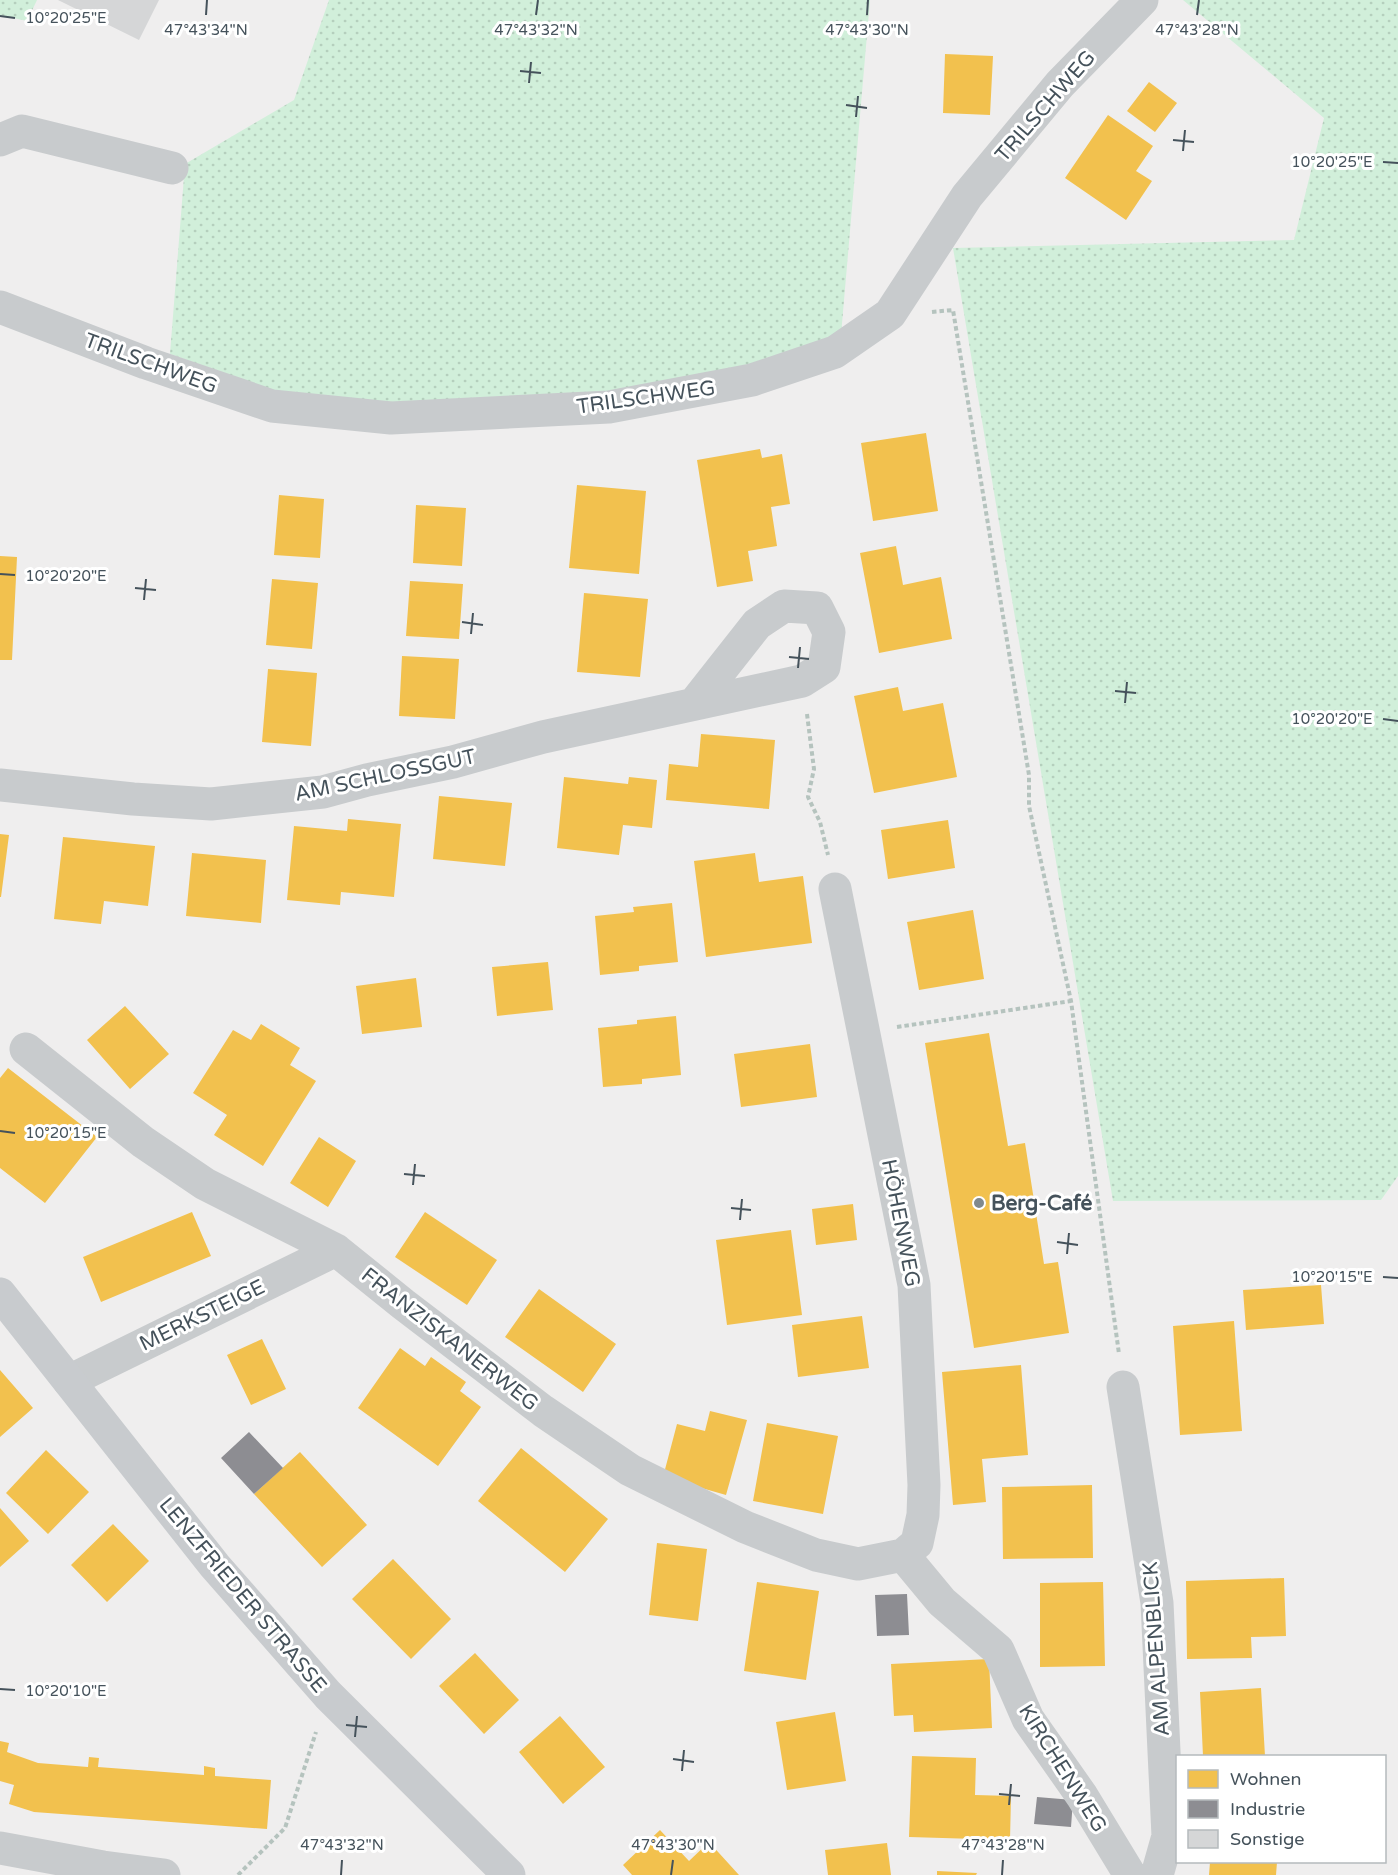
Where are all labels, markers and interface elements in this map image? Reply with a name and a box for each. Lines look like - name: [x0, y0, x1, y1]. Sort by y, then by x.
- text: 10°20'25"E: [25, 9, 107, 27]
- text: 47°43'34"N: [164, 21, 248, 39]
- text: 47°43'32"N: [494, 21, 578, 39]
- text: 47°43'30"N: [825, 21, 909, 39]
- text: 47°43'28"N: [1155, 21, 1239, 39]
- street label: TRILSCHWEG: [990, 45, 1101, 167]
- text: 10°20'25"E: [1291, 153, 1373, 171]
- street label: TRILSCHWEG: [81, 328, 221, 399]
- street label: TRILSCHWEG: [575, 375, 717, 420]
- text: 10°20'20"E: [25, 567, 107, 585]
- text: 10°20'20"E: [1291, 710, 1373, 728]
- street label: AM SCHLOSSGUT: [292, 744, 478, 807]
- text: 10°20'15"E: [25, 1124, 107, 1142]
- street label: HÖHENWEG: [876, 1157, 925, 1289]
- place label: Berg-Café: [991, 1191, 1092, 1216]
- marker: Berg-Café: [972, 1196, 986, 1210]
- street label: FRANZISKANERWEG: [356, 1263, 543, 1416]
- text: 10°20'15"E: [1291, 1268, 1373, 1286]
- street label: MERKSTEIGE: [135, 1274, 269, 1357]
- street label: LENZFRIEDER STRASSE: [154, 1493, 332, 1698]
- street label: AM ALPENBLICK: [1138, 1561, 1175, 1737]
- text: 10°20'10"E: [25, 1682, 107, 1700]
- street label: KIRCHENWEG: [1013, 1700, 1112, 1837]
- legend: [1176, 1755, 1386, 1863]
- text: Wohnen: [1230, 1768, 1301, 1790]
- text: Industrie: [1230, 1798, 1305, 1820]
- text: Sonstige: [1230, 1828, 1304, 1850]
- text: 47°43'32"N: [300, 1836, 384, 1854]
- text: 47°43'30"N: [631, 1836, 715, 1854]
- text: 47°43'28"N: [961, 1836, 1045, 1854]

